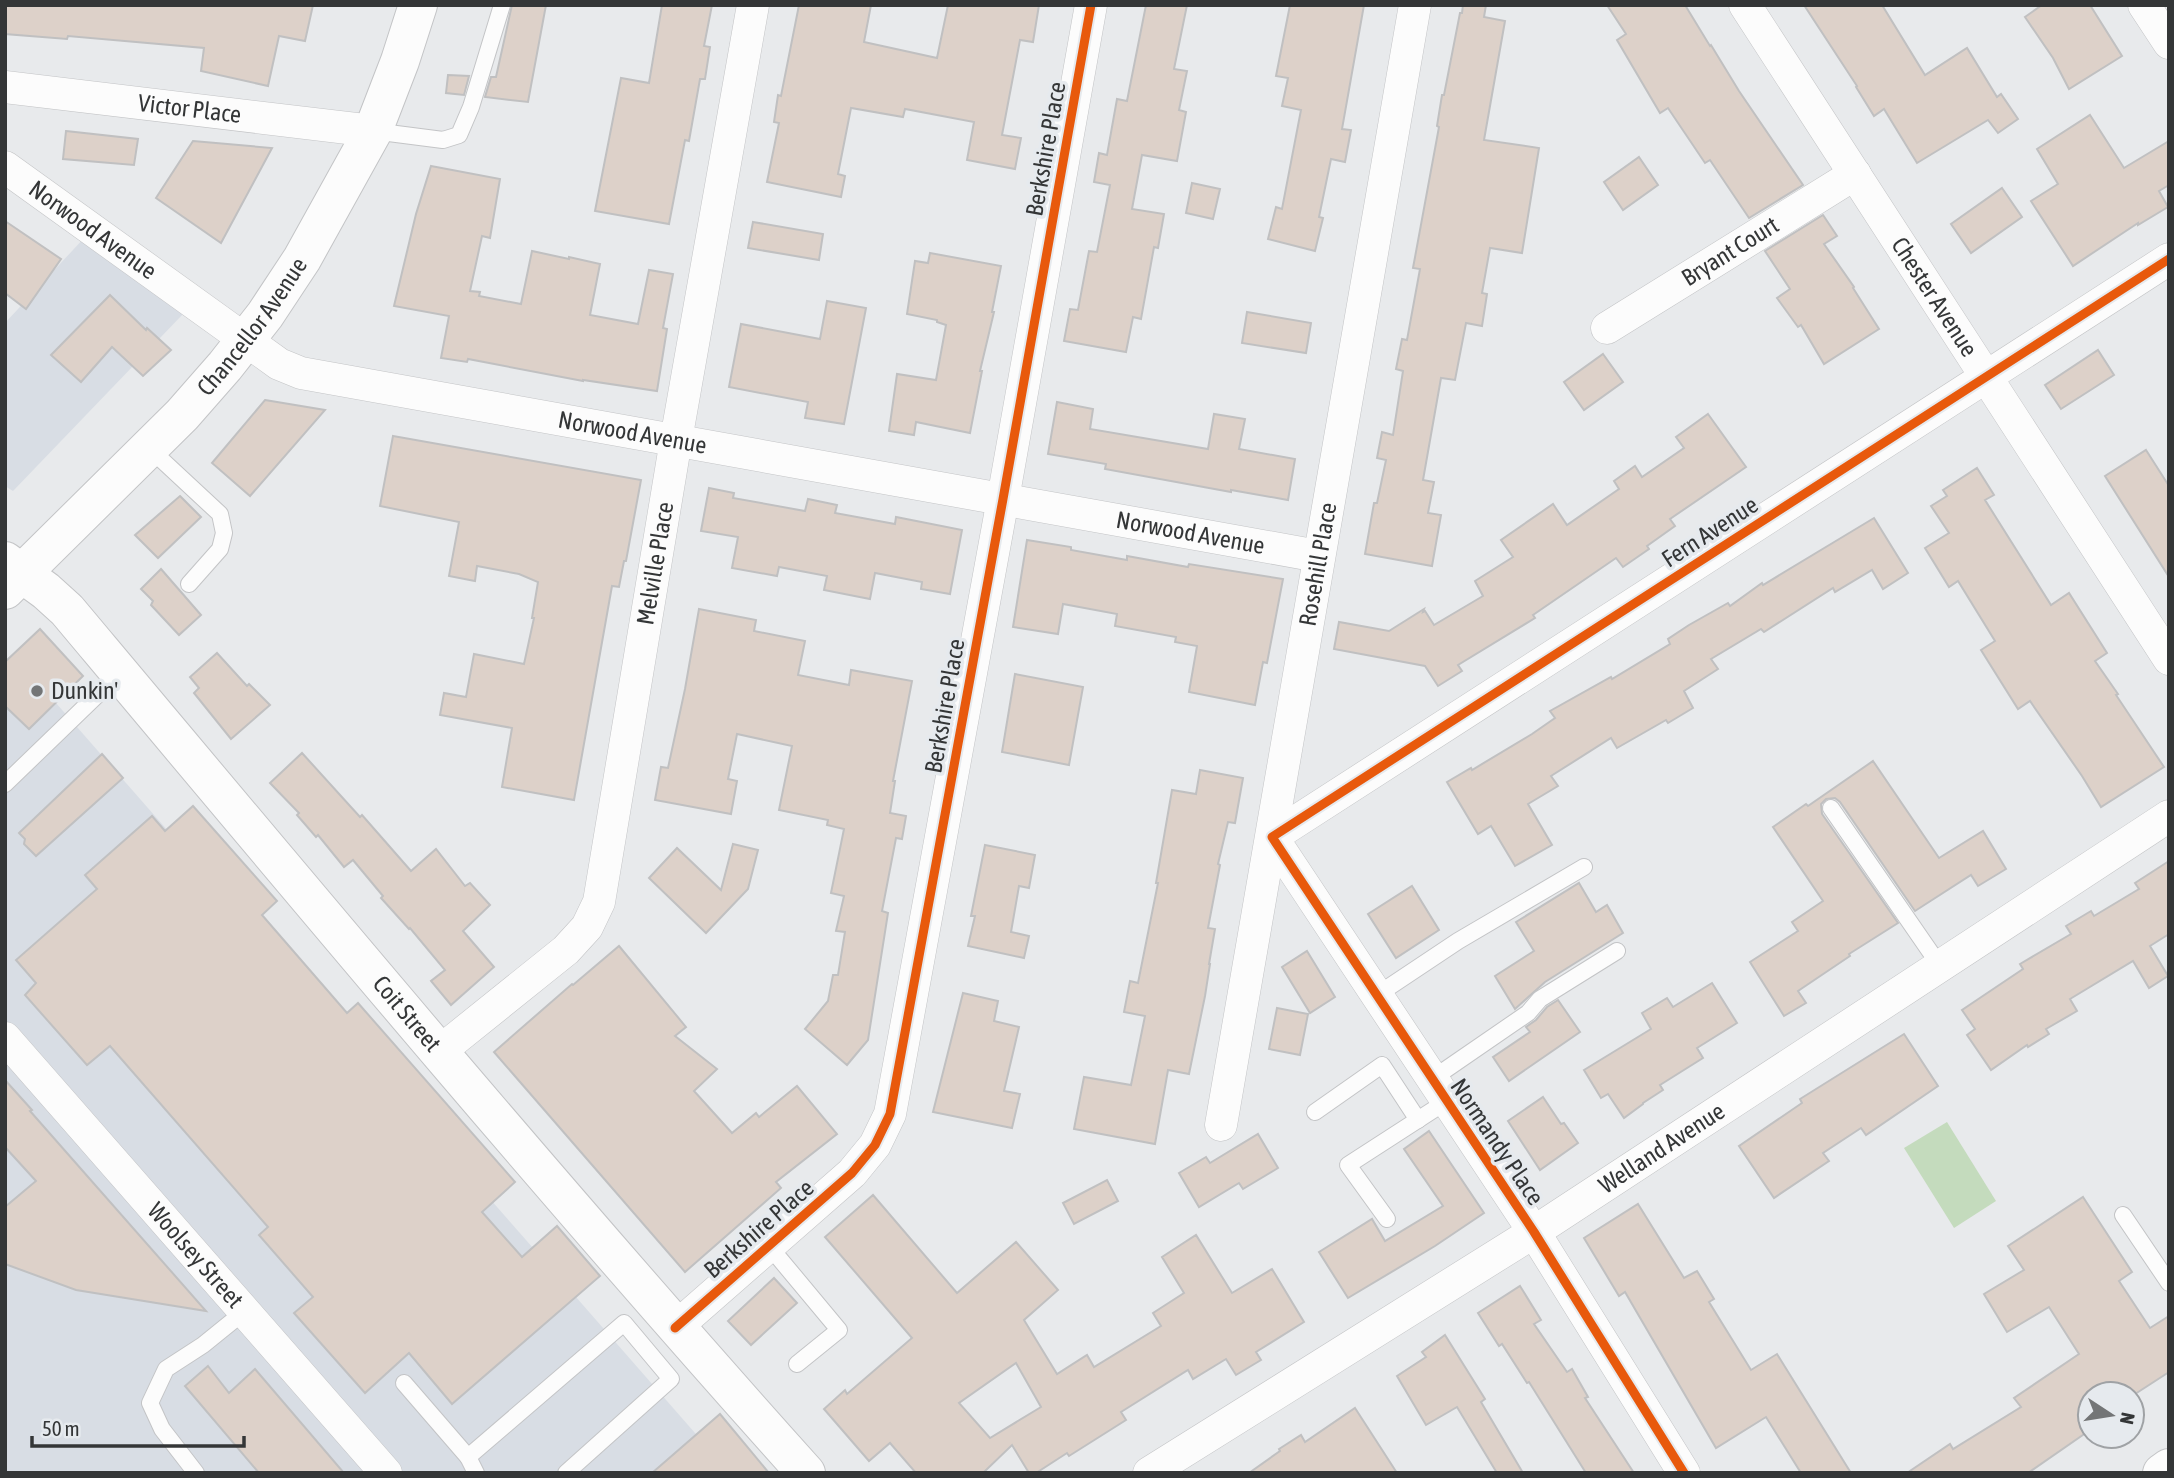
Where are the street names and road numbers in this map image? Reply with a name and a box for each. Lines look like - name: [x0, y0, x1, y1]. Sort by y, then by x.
- street label: Berkshire Place: [1020, 80, 1071, 218]
- street label: Victor Place: [137, 89, 243, 128]
- street label: Norwood Avenue: [24, 175, 162, 284]
- street label: Bryant Court: [1677, 211, 1783, 291]
- street label: Chester Avenue: [1886, 232, 1983, 361]
- street label: Chancellor Avenue: [191, 252, 312, 401]
- street label: Norwood Avenue: [556, 406, 709, 459]
- street label: Fern Avenue: [1657, 491, 1763, 572]
- street label: Melville Place: [631, 500, 678, 627]
- street label: Rosehill Place: [1294, 500, 1342, 628]
- street label: Norwood Avenue: [1114, 506, 1267, 559]
- street label: Berkshire Place: [919, 637, 970, 775]
- street label: Coit Street: [368, 970, 447, 1057]
- street label: Normandy Place: [1445, 1074, 1549, 1210]
- street label: Welland Avenue: [1594, 1097, 1729, 1199]
- street label: Berkshire Place: [699, 1174, 819, 1283]
- street label: Woolsey Street: [143, 1197, 249, 1313]

